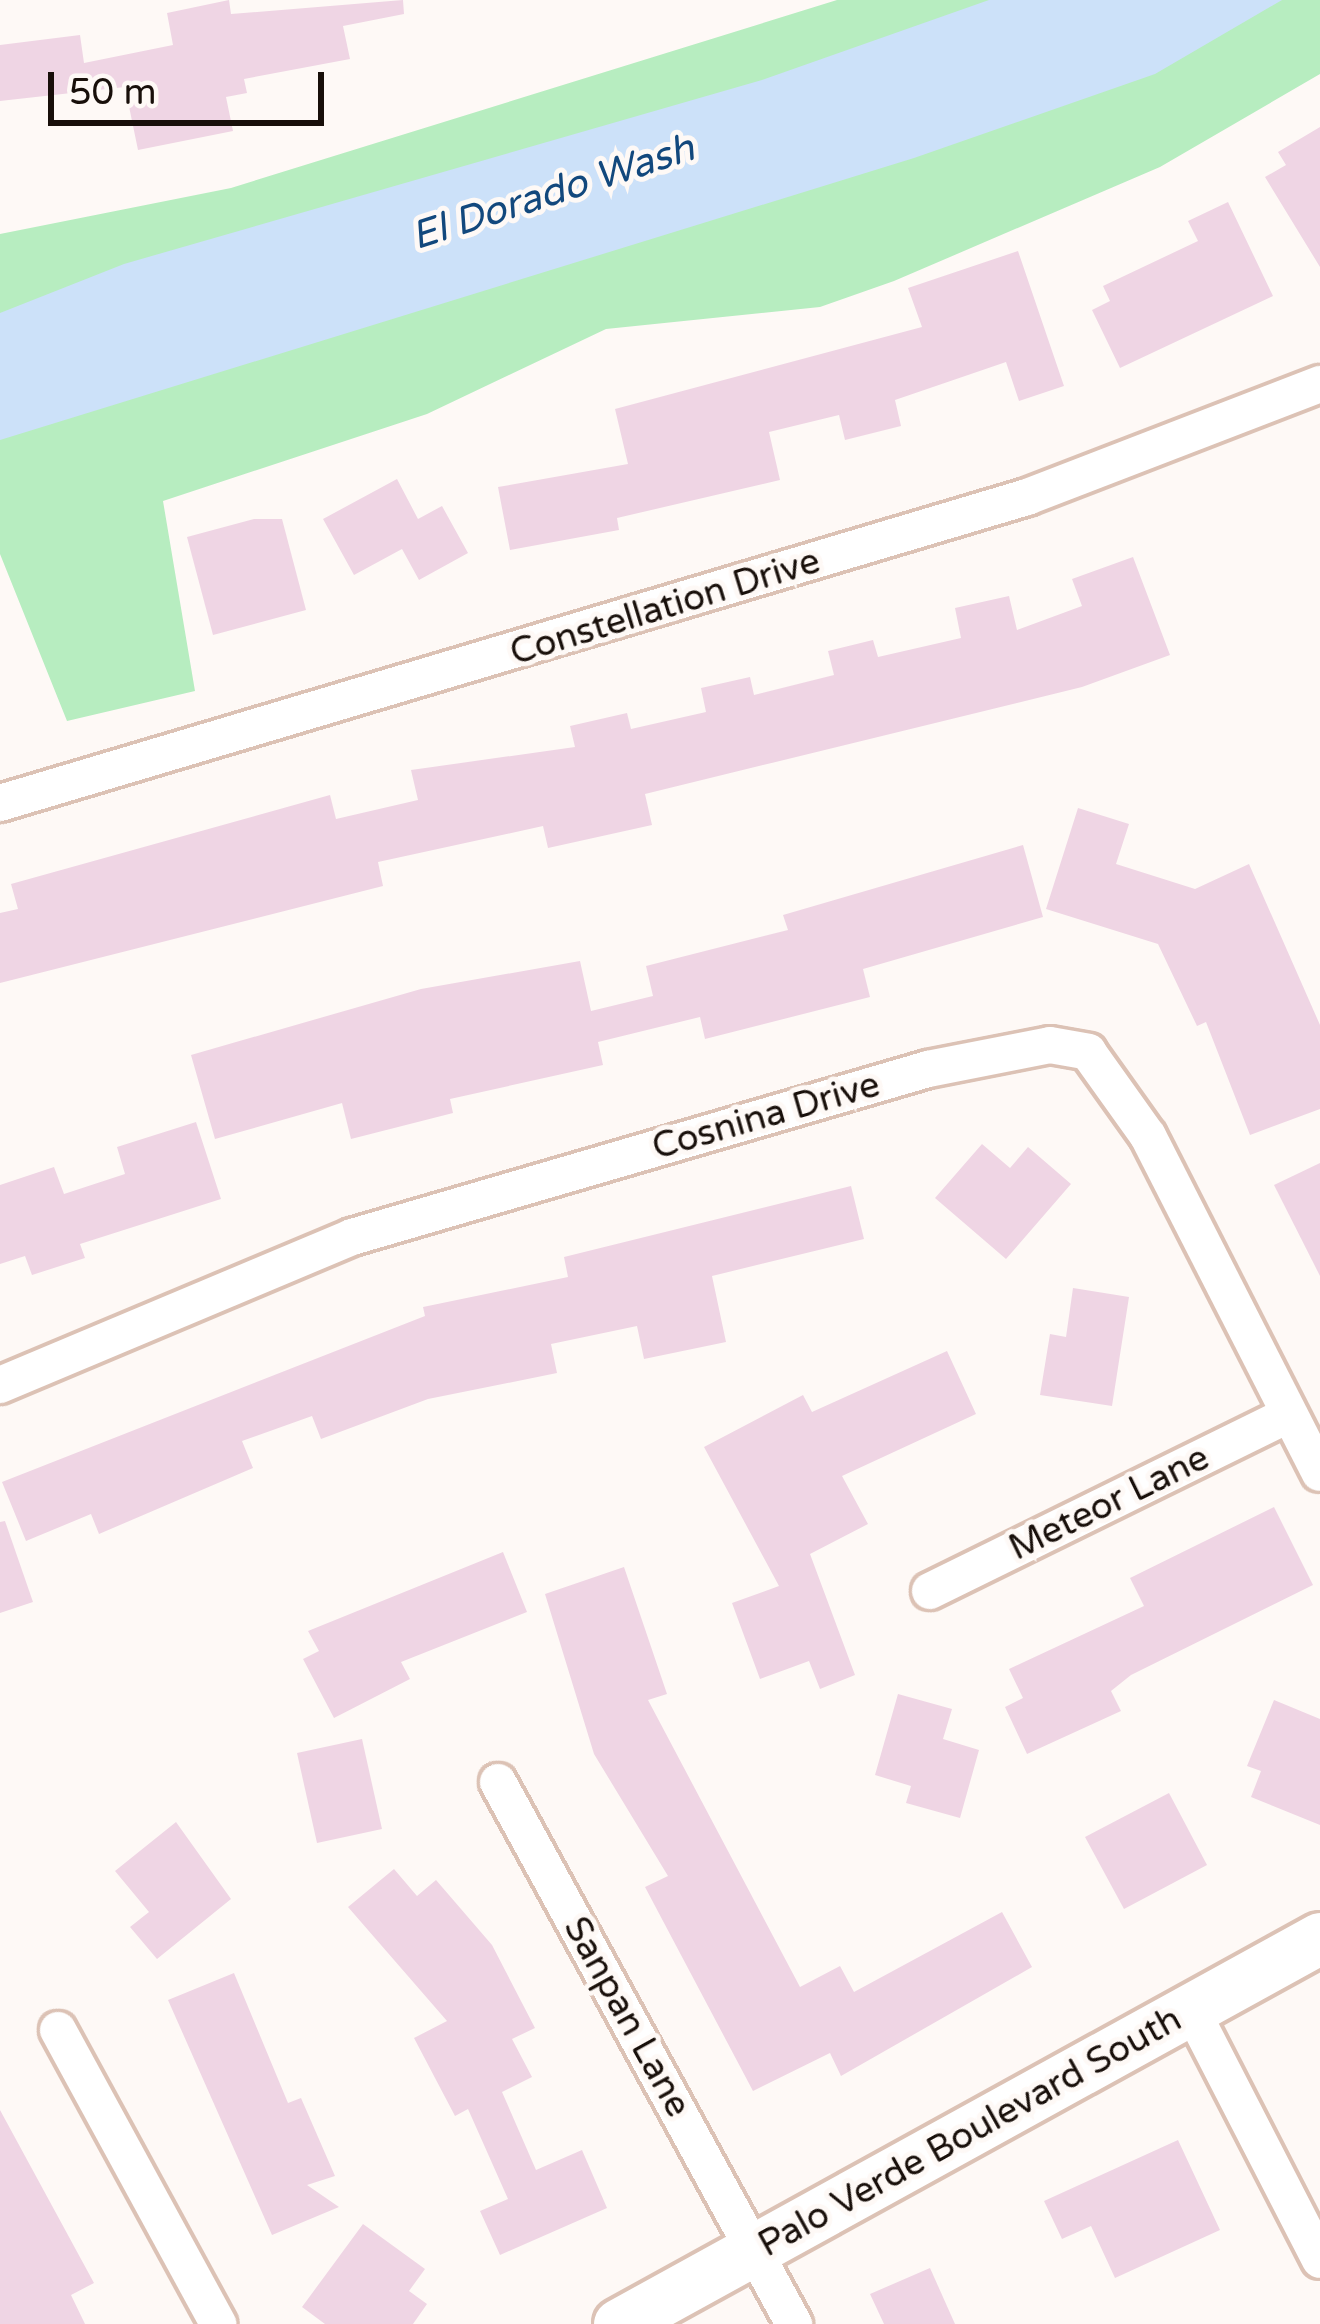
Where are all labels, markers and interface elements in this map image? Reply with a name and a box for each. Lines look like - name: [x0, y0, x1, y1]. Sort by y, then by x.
- scale bar: [54, 48, 330, 122]
- text: 50 m: [69, 71, 157, 114]
- water label: El Dorado Wash: [406, 125, 700, 261]
- street label: Constellation Drive: [505, 539, 825, 675]
- street label: Cosnina Drive: [647, 1063, 885, 1169]
- street label: Meteor Lane: [1002, 1436, 1216, 1570]
- street label: Sanpan Lane: [554, 1910, 700, 2124]
- street label: Palo Verde Boulevard South: [751, 1998, 1189, 2266]

